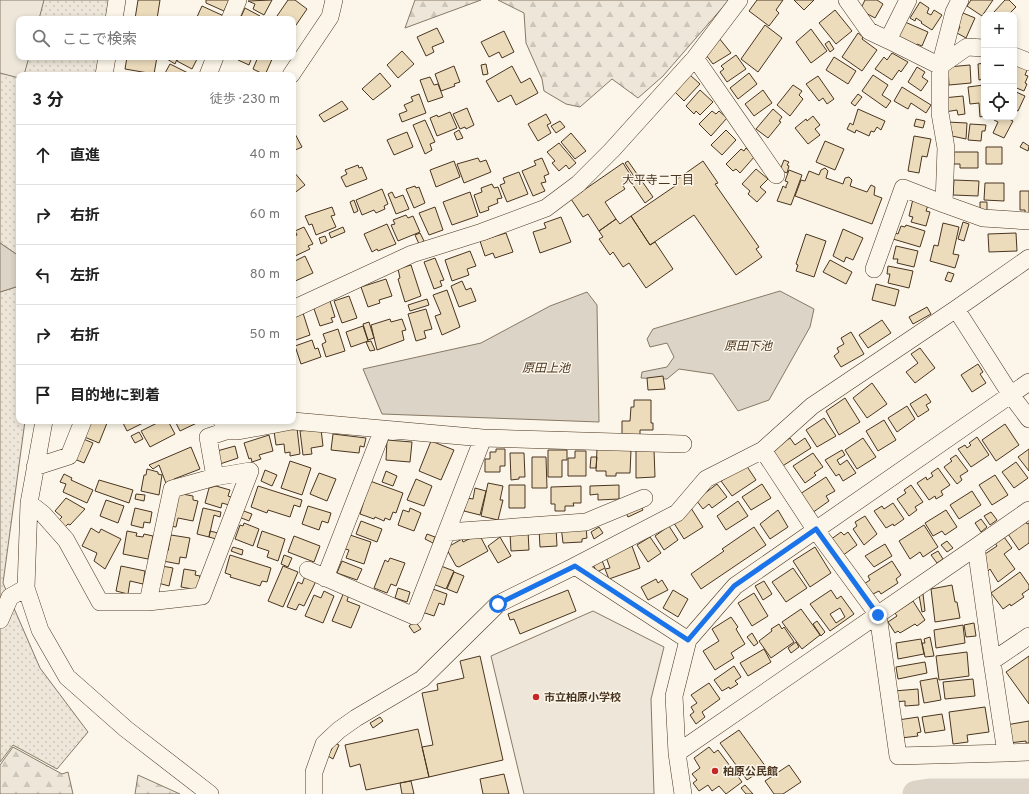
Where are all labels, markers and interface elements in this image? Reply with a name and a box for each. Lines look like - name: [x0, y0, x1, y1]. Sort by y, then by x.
- map controls: [981, 12, 1017, 120]
- button: +: [981, 12, 1017, 48]
- search box: [16, 16, 296, 60]
- icon: search: [30, 27, 52, 49]
- text: ここで検索: [62, 31, 137, 50]
- button: −: [981, 48, 1017, 84]
- button: locate: [981, 84, 1017, 120]
- text: 3 分: [32, 90, 63, 112]
- text: 徒歩 · 230 m: [210, 92, 280, 108]
- icon: ahead: [32, 144, 54, 166]
- text: 直進: [70, 147, 100, 166]
- text: 40 m: [250, 147, 280, 163]
- district label: 大平寺二丁目: [622, 173, 694, 189]
- icon: right: [32, 204, 54, 226]
- text: 右折: [70, 207, 100, 226]
- text: 60 m: [250, 207, 280, 223]
- icon: left: [32, 264, 54, 286]
- text: 左折: [70, 267, 100, 286]
- text: 80 m: [250, 267, 280, 283]
- icon: right: [32, 324, 54, 346]
- text: 右折: [70, 327, 100, 346]
- text: 50 m: [250, 327, 280, 343]
- water label: 原田下池: [724, 339, 773, 355]
- water label: 原田上池: [522, 361, 571, 377]
- icon: arrive: [32, 384, 54, 406]
- text: 目的地に到着: [70, 387, 160, 406]
- route start: [489, 595, 507, 613]
- route end: [869, 606, 887, 624]
- place label: 市立柏原小学校: [544, 691, 621, 705]
- marker: 市立柏原小学校: [531, 692, 541, 702]
- place label: 柏原公民館: [723, 765, 778, 779]
- marker: 柏原公民館: [710, 766, 720, 776]

